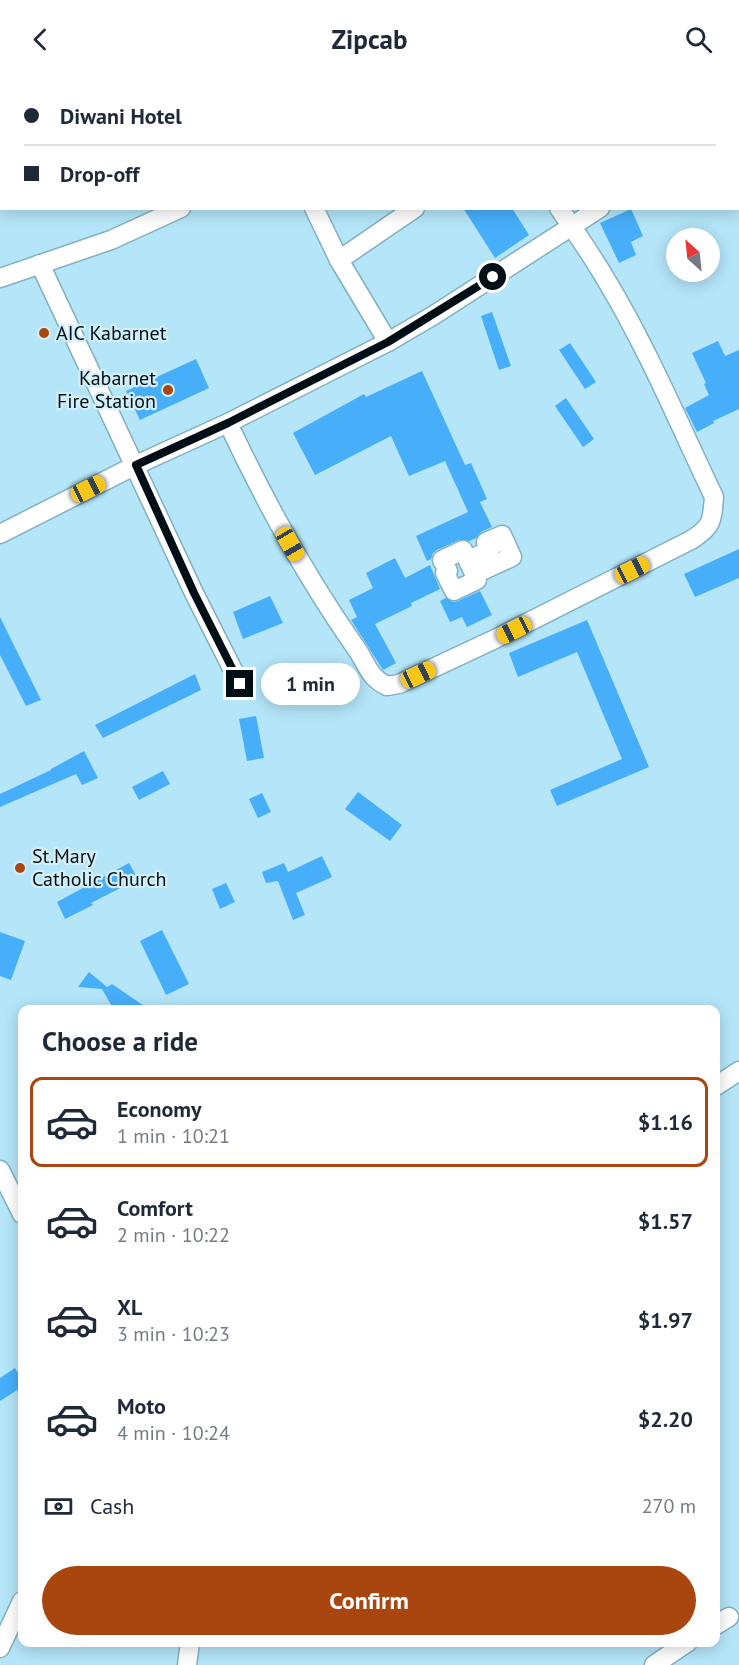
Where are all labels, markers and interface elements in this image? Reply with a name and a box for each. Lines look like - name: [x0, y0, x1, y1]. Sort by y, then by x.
- text: Zipcab: [332, 22, 407, 56]
- icon: back: [24, 23, 57, 56]
- icon: search: [682, 23, 715, 56]
- text: Diwani Hotel: [60, 102, 182, 130]
- text: Drop-off: [60, 160, 139, 188]
- north arrow: [666, 228, 720, 282]
- map controls: [666, 228, 720, 282]
- route start: [479, 263, 506, 290]
- place label: AIC Kabarnet: [56, 320, 167, 346]
- marker: AIC Kabarnet: [37, 326, 51, 340]
- place label: Kabarnet Fire Station: [57, 365, 156, 414]
- marker: Kabarnet Fire Station: [161, 383, 175, 397]
- car: [68, 473, 108, 505]
- car: [273, 524, 307, 564]
- car: [612, 554, 652, 586]
- car: [494, 614, 534, 646]
- car: [398, 659, 438, 691]
- callout: 1 min: [261, 663, 360, 705]
- route end: [226, 670, 253, 697]
- text: 1 min: [286, 671, 335, 697]
- place label: St.Mary Catholic Church: [32, 843, 166, 892]
- marker: St.Mary Catholic Church: [13, 861, 27, 875]
- text: Choose a ride: [42, 1024, 198, 1058]
- icon: car: [45, 1095, 99, 1149]
- text: Economy: [117, 1095, 201, 1123]
- text: $1.16: [638, 1108, 693, 1136]
- text: 1 min · 10:21: [117, 1123, 230, 1149]
- icon: car: [45, 1194, 99, 1248]
- text: Comfort: [117, 1194, 193, 1222]
- text: $1.57: [638, 1207, 693, 1235]
- text: 2 min · 10:22: [117, 1222, 230, 1248]
- icon: car: [45, 1293, 99, 1347]
- text: XL: [117, 1293, 142, 1321]
- text: $1.97: [638, 1306, 693, 1334]
- text: 3 min · 10:23: [117, 1321, 230, 1347]
- icon: car: [45, 1392, 99, 1446]
- text: Moto: [117, 1392, 166, 1420]
- text: $2.20: [638, 1405, 693, 1433]
- text: 4 min · 10:24: [117, 1420, 230, 1446]
- icon: cash: [42, 1490, 75, 1523]
- text: Cash: [90, 1492, 134, 1520]
- text: 270 m: [642, 1493, 696, 1519]
- button: Confirm: [42, 1566, 696, 1635]

